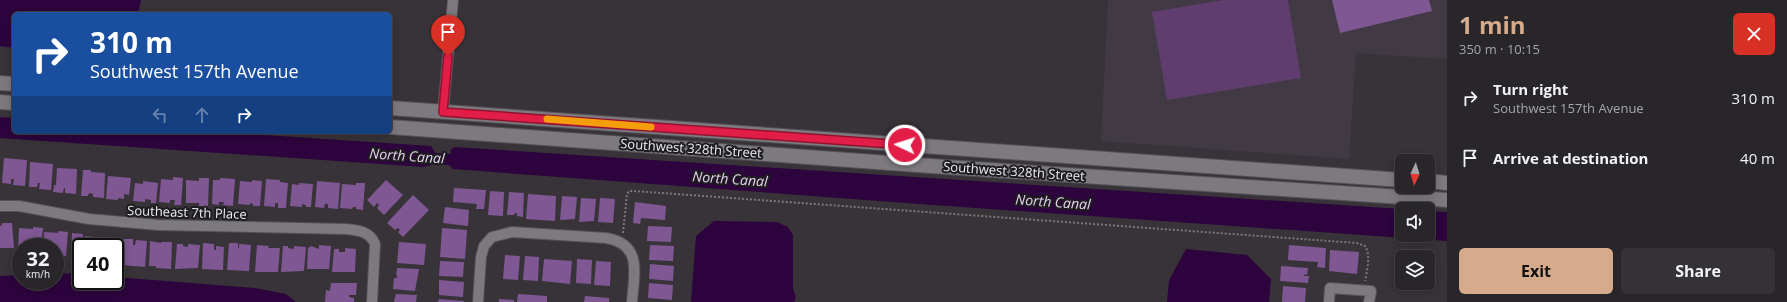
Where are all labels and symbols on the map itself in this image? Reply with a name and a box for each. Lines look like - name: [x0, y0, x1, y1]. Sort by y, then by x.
- pin: [431, 15, 465, 56]
- position arrow: [884, 124, 926, 166]
- street label: Southwest 328th Street: [620, 134, 763, 162]
- water label: North Canal: [369, 143, 446, 168]
- north arrow: [1395, 154, 1435, 194]
- street label: Southwest 328th Street: [943, 157, 1086, 185]
- water label: North Canal: [692, 166, 769, 191]
- water label: North Canal: [1015, 189, 1092, 214]
- street label: Southeast 7th Place: [127, 201, 247, 223]
- speed limit sign: 40: [72, 238, 124, 290]

